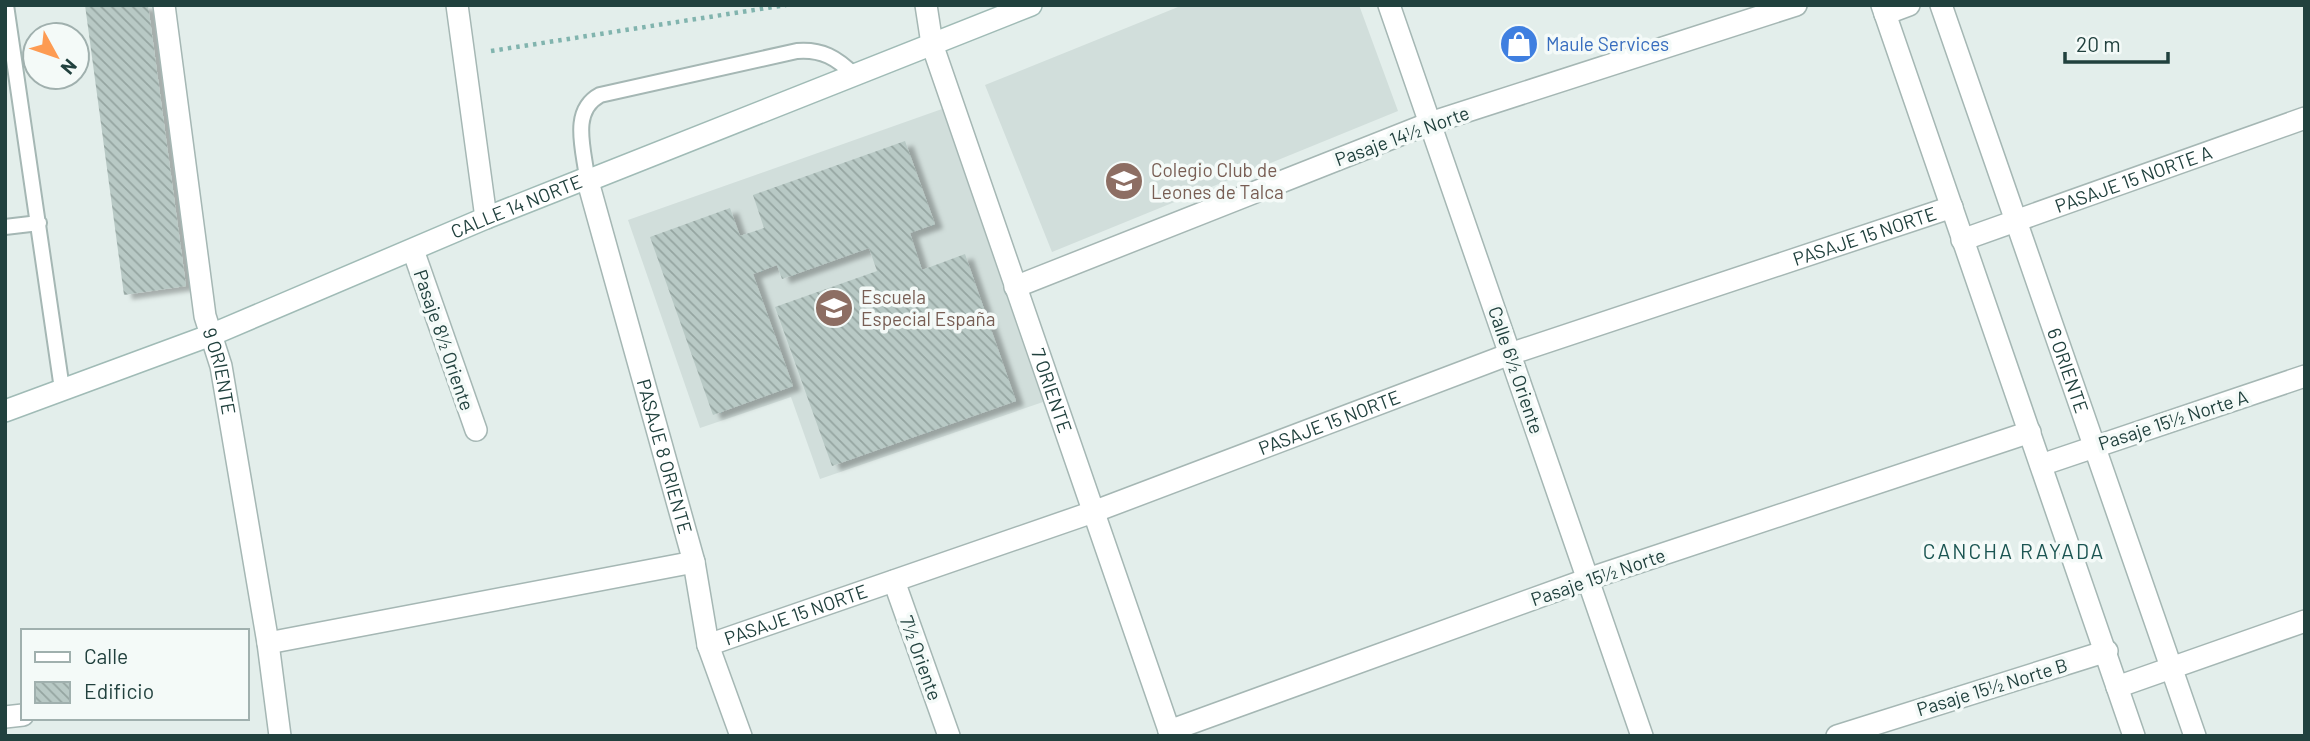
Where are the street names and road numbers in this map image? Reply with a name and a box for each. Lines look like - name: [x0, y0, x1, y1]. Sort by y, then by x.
- street label: Pasaje 14½ Norte: [1331, 101, 1472, 171]
- street label: PASAJE 15 NORTE A: [2052, 140, 2215, 217]
- street label: CALLE 14 NORTE: [447, 169, 585, 243]
- street label: PASAJE 15 NORTE: [1790, 201, 1939, 270]
- street label: Pasaje 8½ Oriente: [410, 266, 479, 413]
- street label: Calle 6½ Oriente: [1484, 303, 1549, 437]
- street label: 9 ORIENTE: [198, 325, 241, 416]
- street label: 6 ORIENTE: [2043, 325, 2094, 416]
- street label: 7 ORIENTE: [1027, 345, 1077, 436]
- street label: PASAJE 8 ORIENTE: [633, 376, 698, 536]
- street label: Pasaje 15½ Norte A: [2095, 384, 2251, 455]
- street label: PASAJE 15 NORTE: [1255, 385, 1403, 459]
- street label: Pasaje 15½ Norte: [1528, 543, 1668, 610]
- street label: PASAJE 15 NORTE: [721, 579, 870, 649]
- street label: 7½ Oriente: [896, 612, 947, 703]
- street label: Pasaje 15½ Norte B: [1914, 653, 2070, 720]

